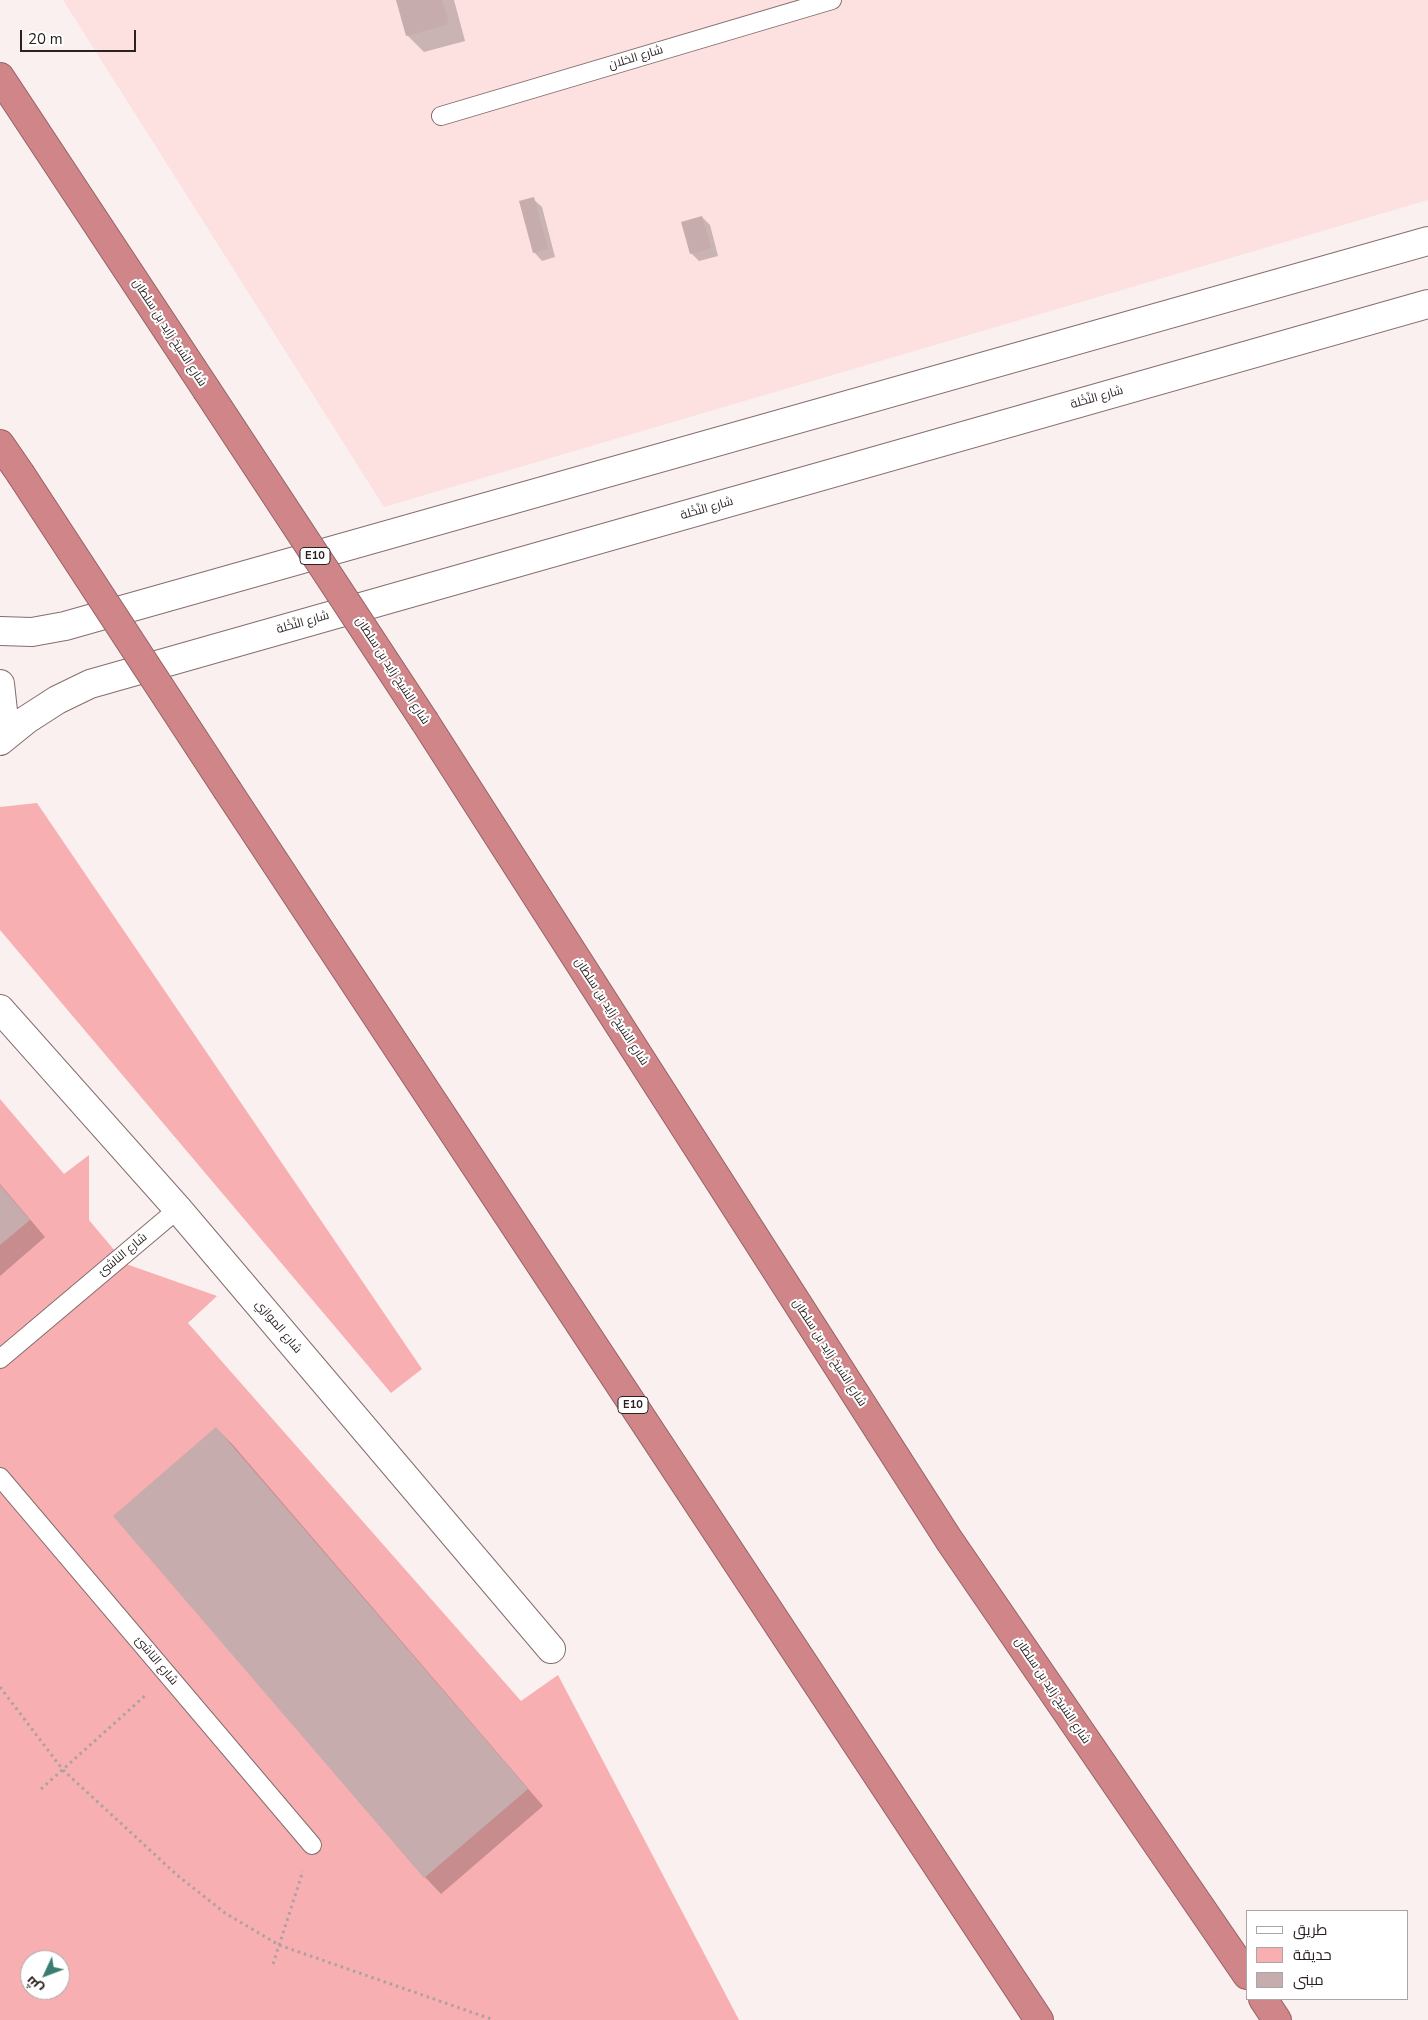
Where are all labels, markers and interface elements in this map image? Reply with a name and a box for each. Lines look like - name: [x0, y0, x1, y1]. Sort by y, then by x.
- scale bar: [22, 20, 139, 52]
- text: 20 m: [28, 29, 63, 49]
- street label: شارع الخلان: [607, 43, 665, 73]
- street label: شارع الشيخ زايد بن سلطان: [129, 277, 209, 389]
- street label: شارع النَّخْلة: [1069, 384, 1125, 412]
- street label: شارع النَّخْلة: [679, 495, 735, 523]
- road number: E10: [300, 548, 330, 564]
- street label: شارع النَّخْلة: [275, 609, 331, 637]
- street label: شارع الشيخ زايد بن سلطان: [352, 615, 432, 727]
- street label: شارع الشيخ زايد بن سلطان: [571, 956, 651, 1068]
- street label: شارع الناشئ: [96, 1230, 150, 1280]
- street label: شارع الموازي: [252, 1297, 304, 1357]
- street label: شارع الشيخ زايد بن سلطان: [789, 1297, 869, 1409]
- road number: E10: [618, 1396, 648, 1414]
- street label: شارع الناشئ: [131, 1634, 181, 1688]
- street label: شارع الشيخ زايد بن سلطان: [1011, 1635, 1093, 1747]
- legend: [1246, 1910, 1408, 2000]
- text: طريق: [1293, 1920, 1327, 1940]
- text: حديقة: [1293, 1945, 1332, 1965]
- north arrow: [20, 1950, 70, 2000]
- text: مبنى: [1293, 1970, 1324, 1990]
- text: ش: [21, 1972, 47, 1998]

